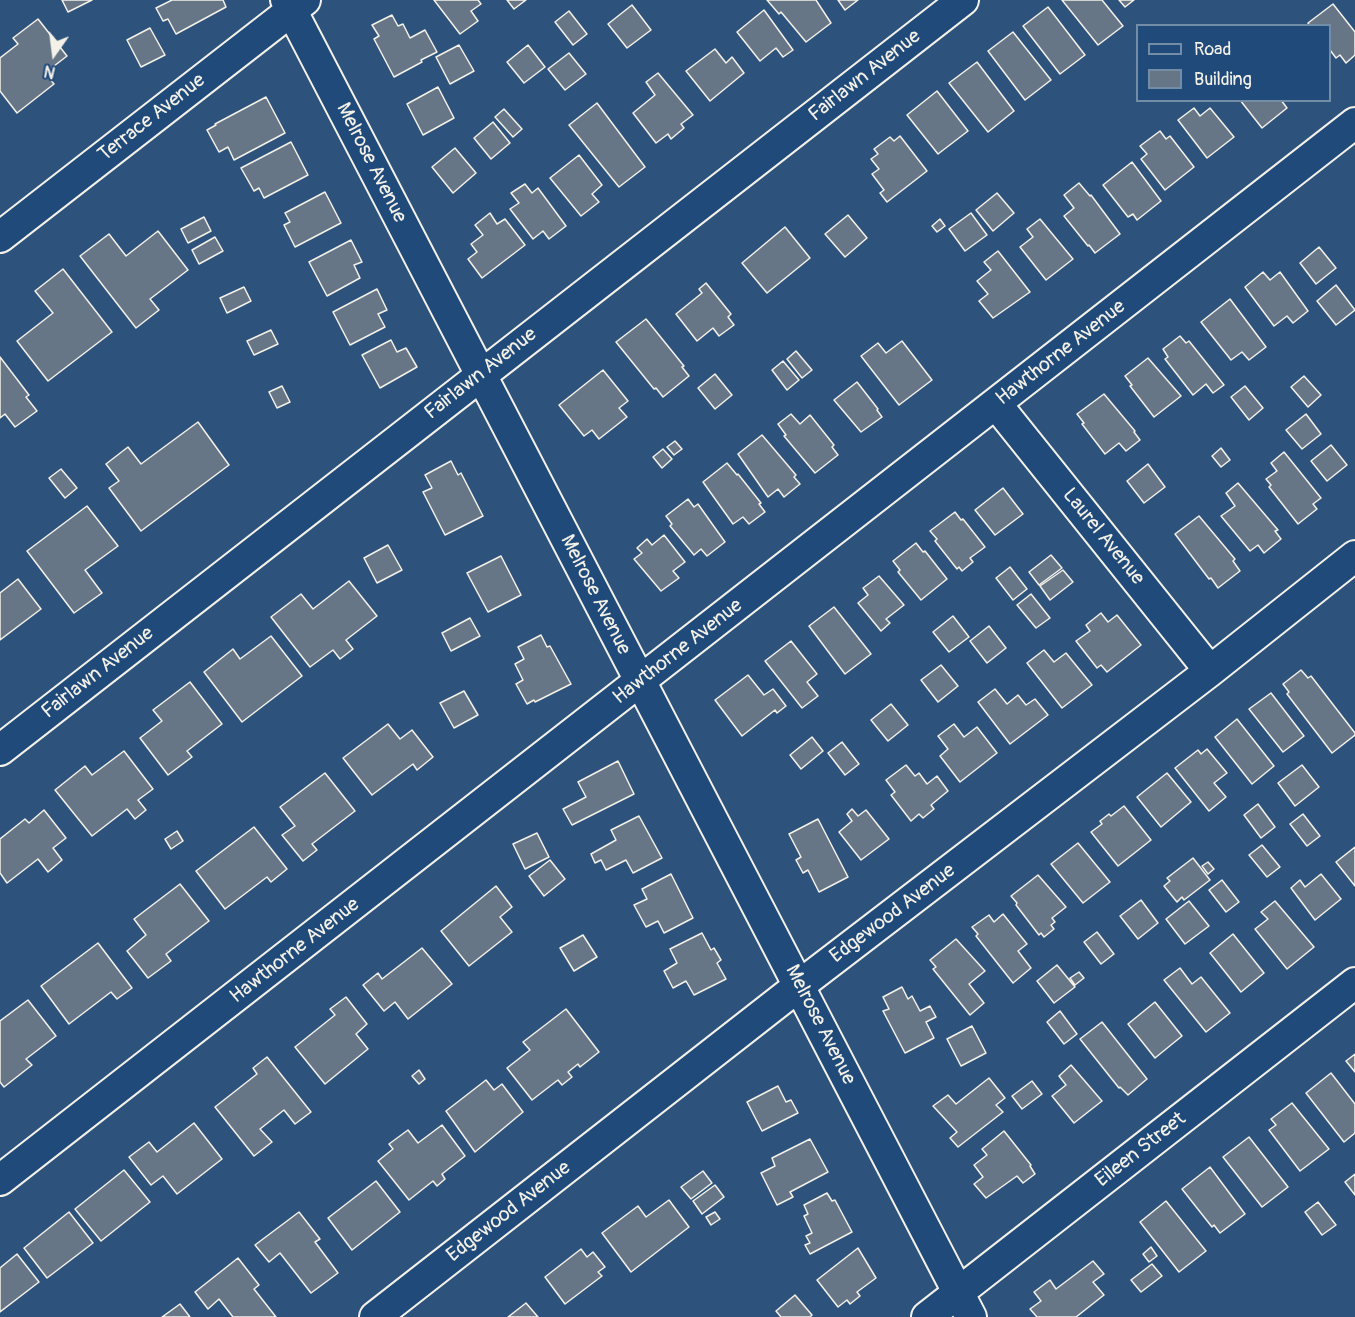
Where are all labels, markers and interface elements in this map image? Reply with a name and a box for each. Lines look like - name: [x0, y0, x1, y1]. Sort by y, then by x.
- north arrow: [24, 24, 84, 84]
- legend: [1136, 24, 1331, 102]
- street label: Fairlawn Avenue: [804, 25, 926, 127]
- text: Road: [1194, 38, 1231, 61]
- text: N: [42, 60, 57, 82]
- text: Building: [1194, 68, 1252, 91]
- street label: Terrace Avenue: [94, 69, 210, 167]
- street label: Melrose Avenue: [331, 99, 411, 227]
- street label: Hawthorne Avenue: [991, 295, 1131, 411]
- street label: Fairlawn Avenue: [420, 323, 542, 425]
- street label: Laurel Avenue: [1057, 484, 1149, 590]
- street label: Melrose Avenue: [555, 531, 635, 659]
- street label: Hawthorne Avenue: [608, 594, 748, 710]
- street label: Fairlawn Avenue: [37, 622, 159, 724]
- street label: Edgewood Avenue: [826, 859, 960, 969]
- street label: Hawthorne Avenue: [225, 893, 365, 1009]
- street label: Melrose Avenue: [780, 961, 860, 1089]
- street label: Eileen Street: [1091, 1107, 1191, 1193]
- street label: Edgewood Avenue: [442, 1156, 576, 1268]

